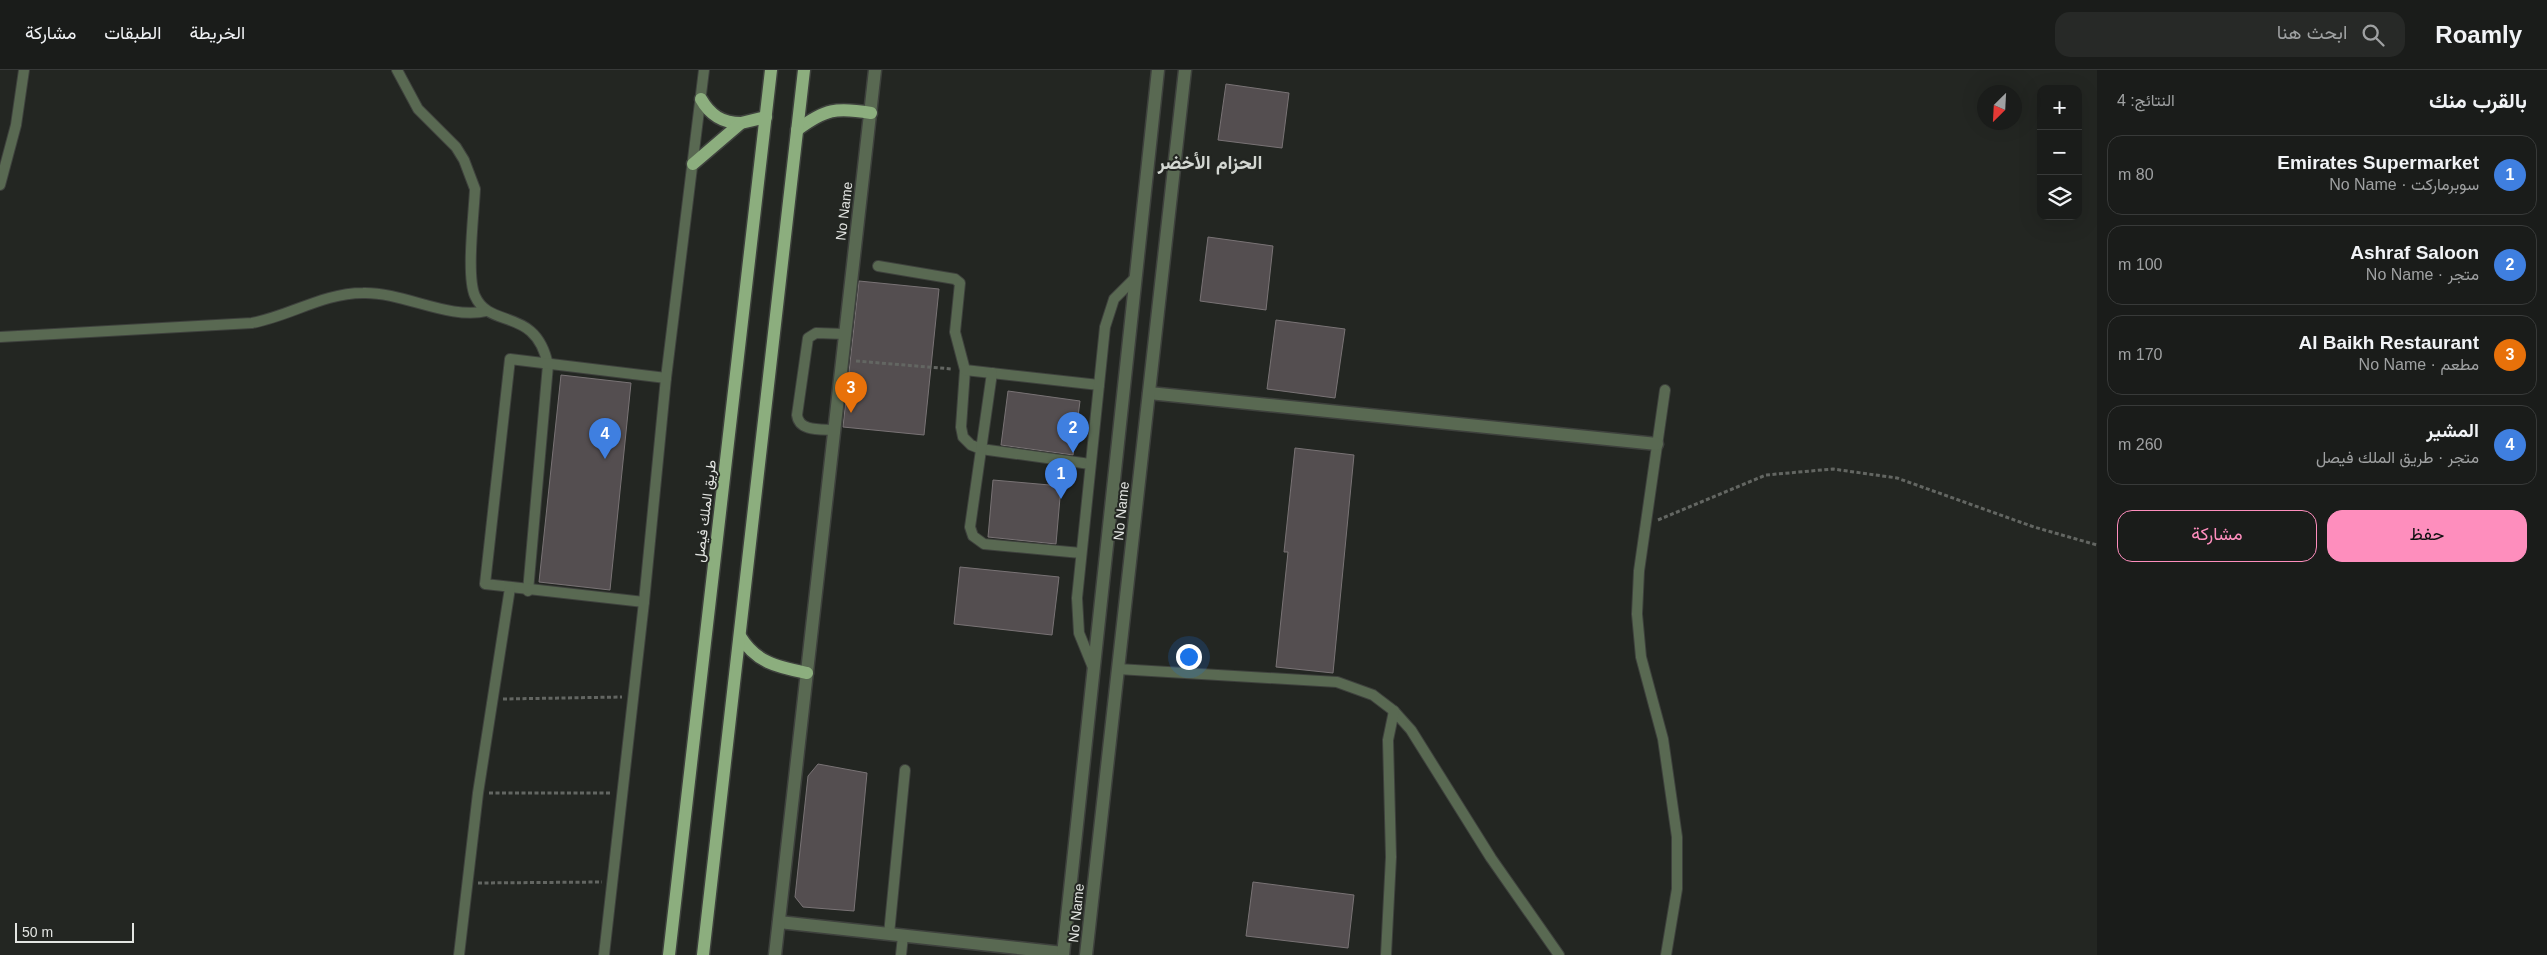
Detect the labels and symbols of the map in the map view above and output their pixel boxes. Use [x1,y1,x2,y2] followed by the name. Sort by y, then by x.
[1977,85,2022,130] north arrow
[1157,152,1262,175] district label: الحزام الأخضر
[832,180,856,241] street label: No Name
[835,372,867,413] pin: 3
[1057,412,1089,453] pin: 2
[589,418,621,459] pin: 4
[1045,458,1077,499] pin: 1
[691,459,720,563] street label: طريق الملك فيصل
[1110,481,1132,541] street label: No Name
[1176,644,1202,670] your location
[1065,883,1087,943] street label: No Name
[15,920,134,943] scale bar

